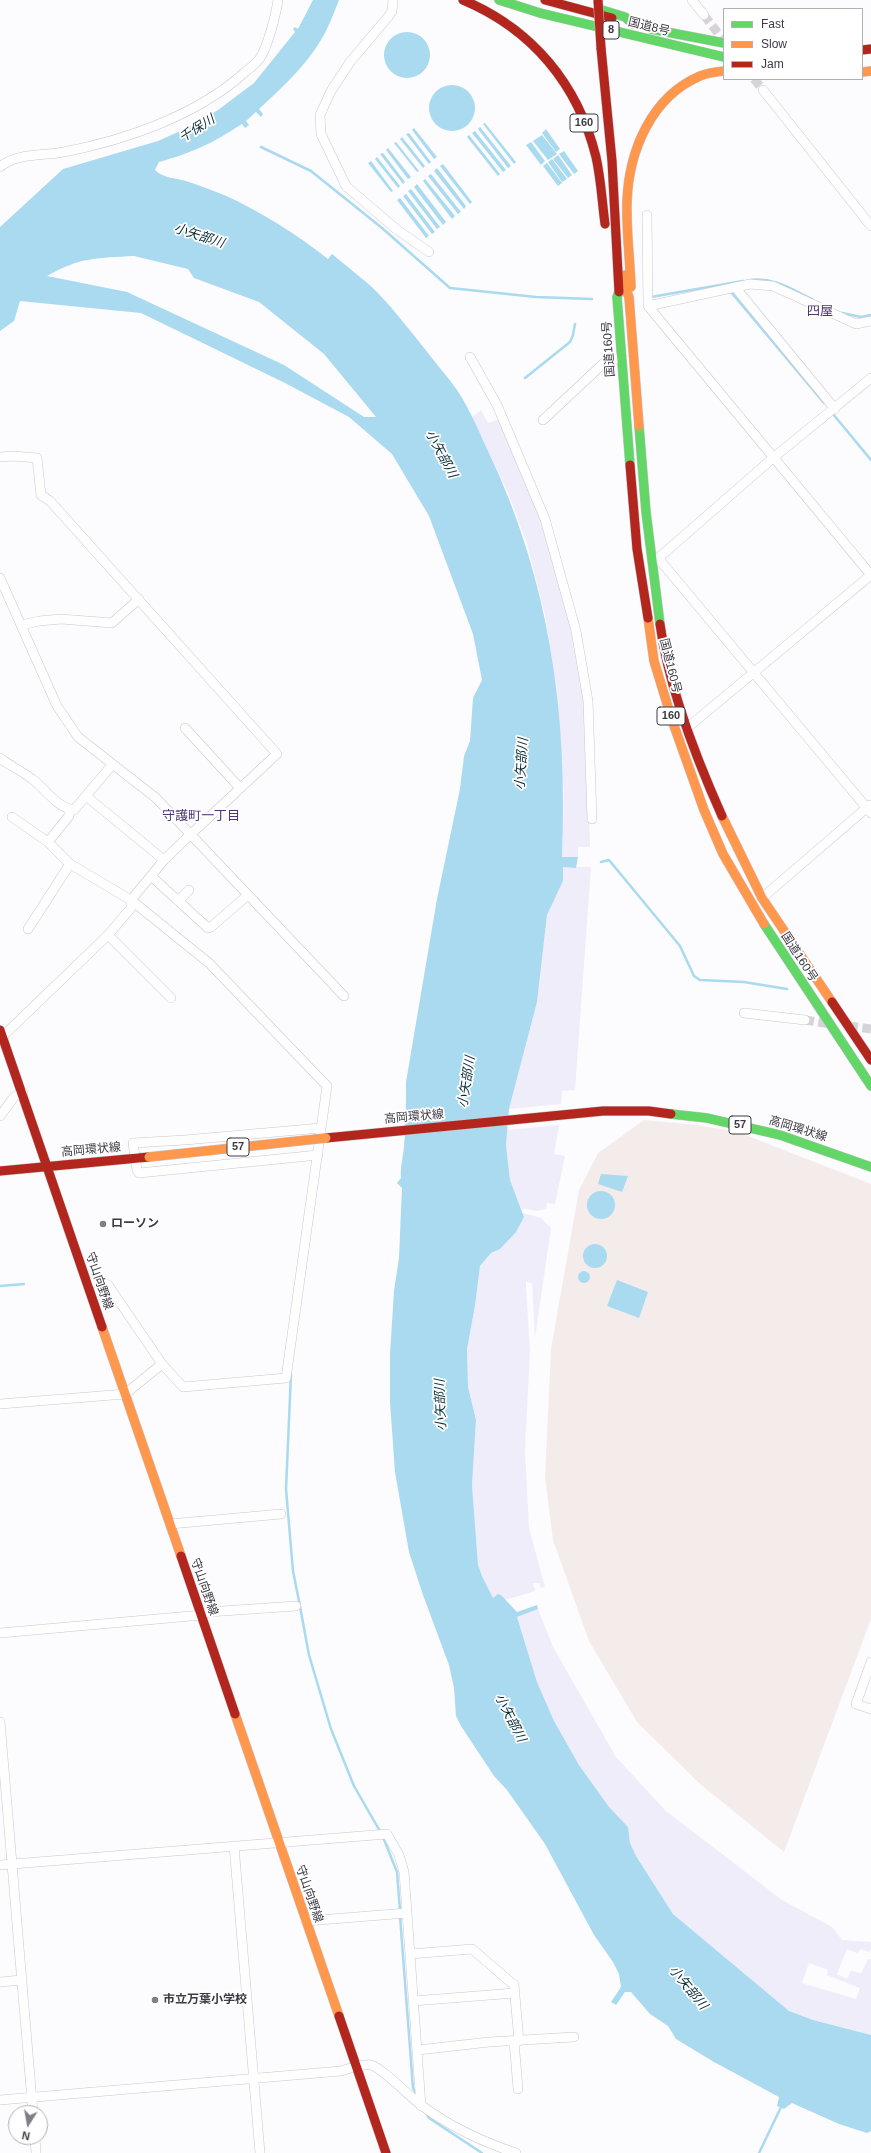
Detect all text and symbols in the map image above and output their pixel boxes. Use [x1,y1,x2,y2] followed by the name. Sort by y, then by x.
[723,8,863,80] legend
[627,15,671,39] street label: 国道8号
[761,17,784,31] text: Fast
[603,21,619,39] road number: 8
[761,37,787,51] text: Slow
[761,57,784,71] text: Jam
[176,112,218,146] water label: 千保川
[570,114,598,132] road number: 160
[172,221,226,251] water label: 小矢部川
[807,303,833,319] district label: 四屋
[600,321,618,377] street label: 国道160号
[422,427,460,481] water label: 小矢部川
[656,637,684,695] street label: 国道160号
[657,707,685,725] road number: 160
[512,738,532,790] water label: 小矢部川
[162,808,240,824] district label: 守護町一丁目
[778,930,820,984] street label: 国道160号
[455,1055,479,1109] water label: 小矢部川
[383,1107,445,1127] street label: 高岡環状線
[767,1113,829,1145] street label: 高岡環状線
[729,1116,751,1134] road number: 57
[227,1138,249,1156] road number: 57
[60,1140,122,1160] street label: 高岡環状線
[111,1217,159,1231] place label: ローソン
[98,1219,108,1229] marker: ローソン
[82,1250,116,1312] street label: 守山向野線
[432,1379,450,1431] water label: 小矢部川
[187,1556,221,1618] street label: 守山向野線
[491,1691,529,1745] water label: 小矢部川
[292,1863,326,1925] street label: 守山向野線
[666,1963,710,2013] water label: 小矢部川
[163,1993,247,2007] place label: 市立万葉小学校
[150,1995,160,2005] marker: 市立万葉小学校
[8,2105,48,2145] north arrow
[21,2129,31,2142] text: N

